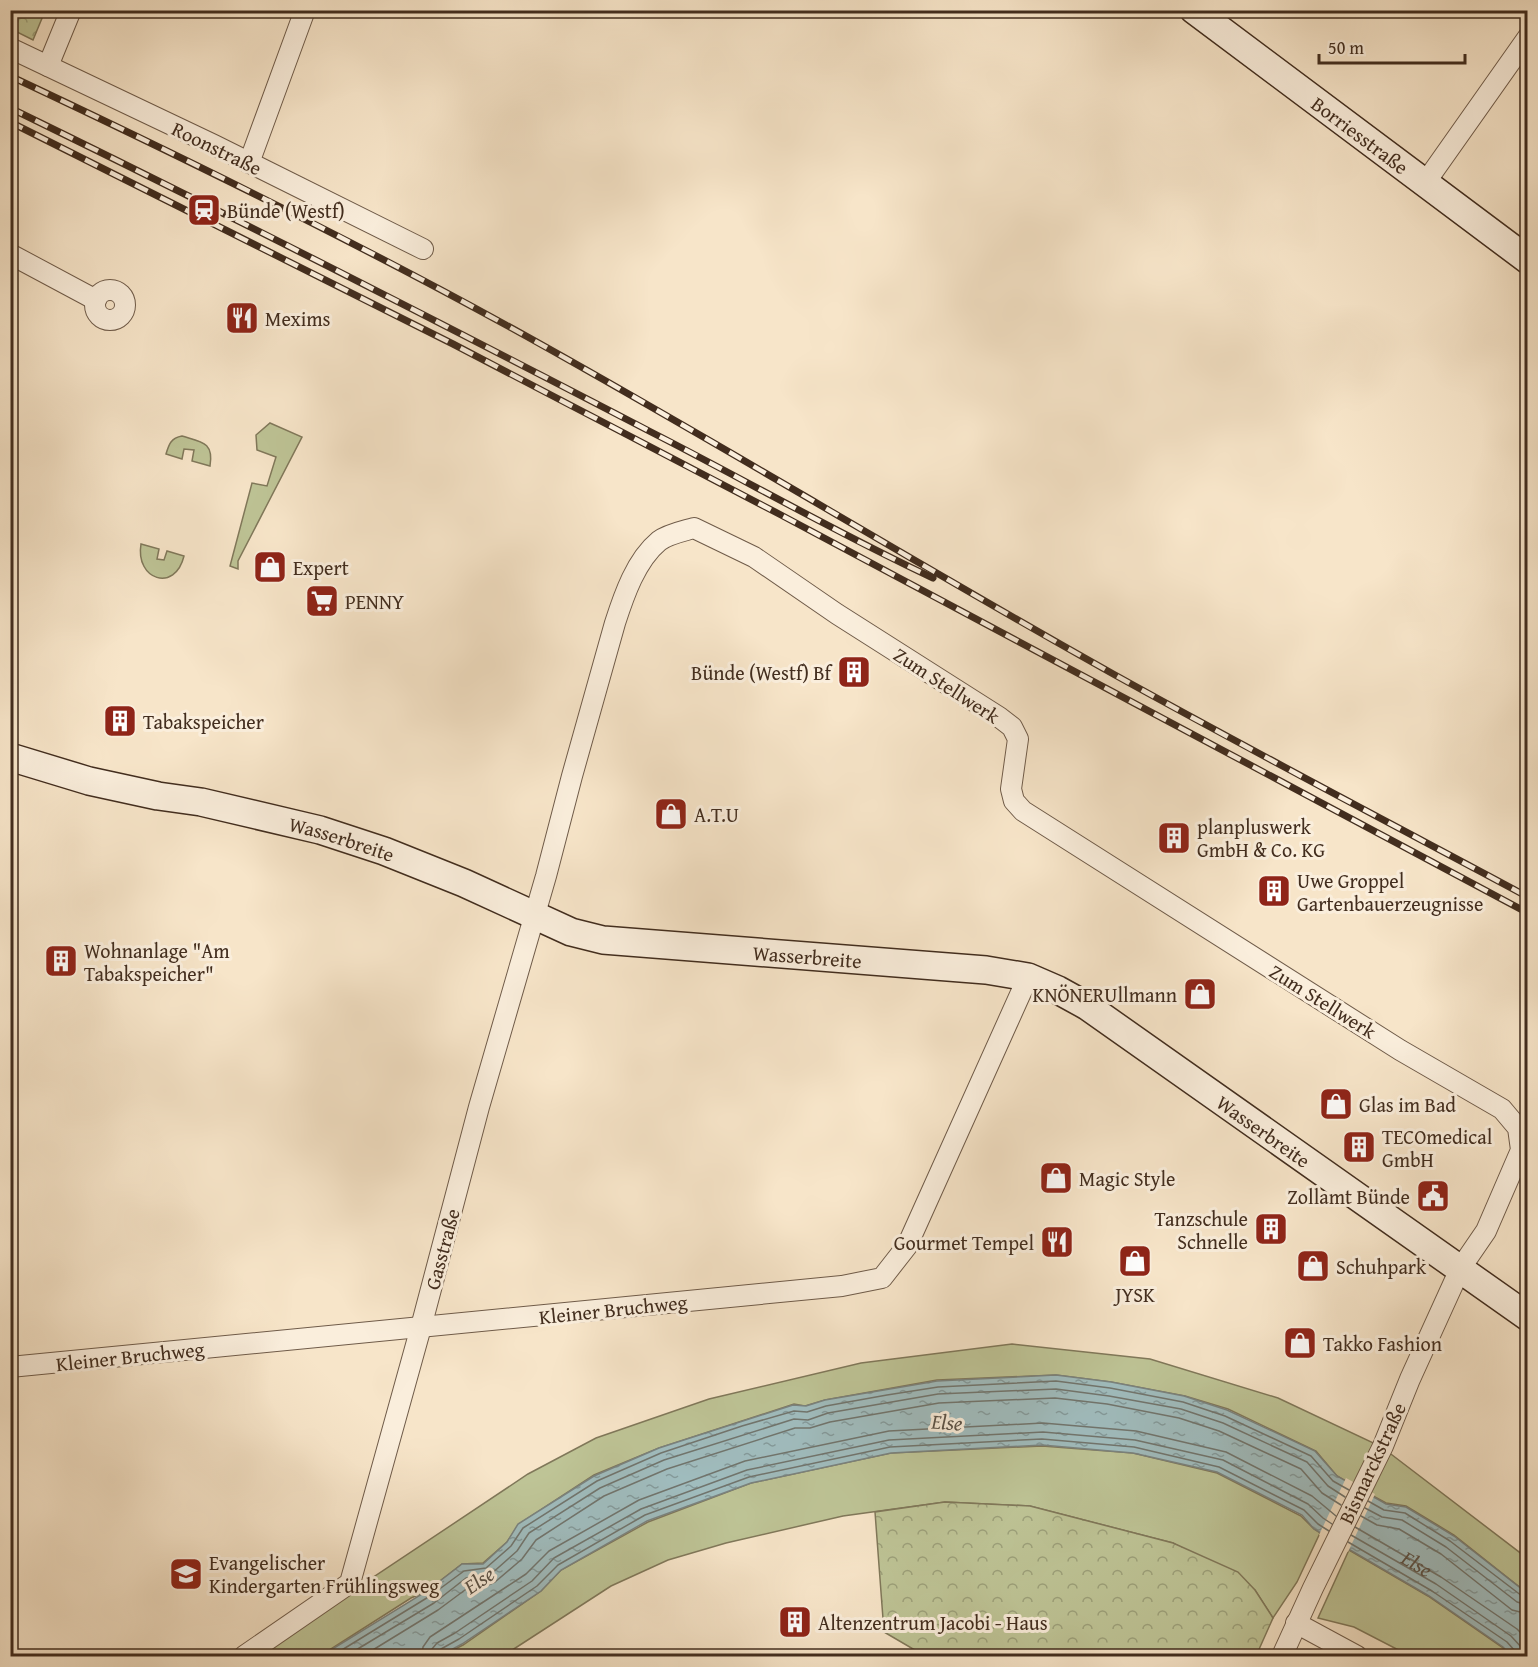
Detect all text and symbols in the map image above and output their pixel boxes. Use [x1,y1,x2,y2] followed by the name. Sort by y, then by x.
[1319,27,1464,65] scale bar
[1328,34,1364,61] text: 50 m
[1306,89,1415,181] street label: Borriesstraße
[167,114,267,182] street label: Roonstraße
[186,192,222,228] station icon: Bünde (Westf)
[227,196,345,225] place label: Bünde (Westf)
[224,300,260,336] restaurant icon: Mexims
[265,304,331,333] place label: Mexims
[252,549,288,585] shop icon: Expert
[293,553,349,582] place label: Expert
[304,583,340,619] supermarket icon: PENNY
[345,587,404,616] place label: PENNY
[888,640,1006,731] street label: Zum Stellwerk
[836,654,872,690] building icon: Bünde (Westf) Bf
[691,658,834,687] place label: Bünde (Westf) Bf
[102,703,138,739] building icon: Tabakspeicher
[143,707,264,736] place label: Tabakspeicher
[653,796,689,832] shop icon: A.T.U
[694,800,739,829] place label: A.T.U
[286,809,399,868] street label: Wasserbreite
[1197,812,1325,864] place label: planpluswerk GmbH & Co. KG
[1156,820,1192,856] building icon: planpluswerk GmbH & Co. KG
[1297,866,1483,918] place label: Uwe Groppel Gartenbauerzeugnisse
[1256,873,1292,909] building icon: Uwe Groppel Gartenbauerzeugnisse
[84,936,230,988] place label: Wohnanlage "Am Tabakspeicher"
[752,937,863,975] street label: Wasserbreite
[43,943,79,979] building icon: Wohnanlage "Am Tabakspeicher"
[1264,957,1383,1046] street label: Zum Stellwerk
[1182,976,1218,1012] shop icon: KNÖNERUllmann
[1033,980,1177,1009] place label: KNÖNERUllmann
[1318,1086,1354,1122] shop icon: Glas im Bad
[1211,1087,1317,1174] street label: Wasserbreite
[1359,1090,1456,1119] place label: Glas im Bad
[1382,1122,1493,1174] place label: TECOmedical GmbH
[1341,1129,1377,1165] building icon: TECOmedical GmbH
[1038,1160,1074,1196] shop icon: Magic Style
[1079,1164,1175,1193] place label: Magic Style
[1415,1178,1451,1214] public building icon: Zollamt Bünde
[1287,1182,1410,1211] place label: Zollamt Bünde
[1155,1204,1248,1256] place label: Tanzschule Schnelle
[417,1205,467,1293] street label: Gasstraße
[1253,1211,1289,1247] building icon: Tanzschule Schnelle
[1039,1224,1075,1260] restaurant icon: Gourmet Tempel
[894,1228,1034,1257] place label: Gourmet Tempel
[1117,1243,1153,1279] shop icon: JYSK
[1295,1248,1331,1284] shop icon: Schuhpark
[1336,1252,1427,1281] place label: Schuhpark
[1112,1280,1155,1309] place label: JYSK
[537,1287,689,1331] street label: Kleiner Bruchweg
[1282,1325,1318,1361] shop icon: Takko Fashion
[1323,1329,1442,1358] place label: Takko Fashion
[54,1334,206,1378] street label: Kleiner Bruchweg
[1331,1398,1413,1528] street label: Bismarckstraße
[929,1405,964,1439] water label: Else
[1395,1541,1438,1584] water label: Else
[209,1548,439,1600] place label: Evangelischer Kindergarten Frühlingsweg
[168,1556,204,1592] school or university icon: Evangelischer Kindergarten Frühlingsweg
[457,1558,501,1602] water label: Else
[777,1604,813,1640] building icon: Altenzentrum Jacobi - Haus
[818,1608,1048,1637] place label: Altenzentrum Jacobi - Haus

